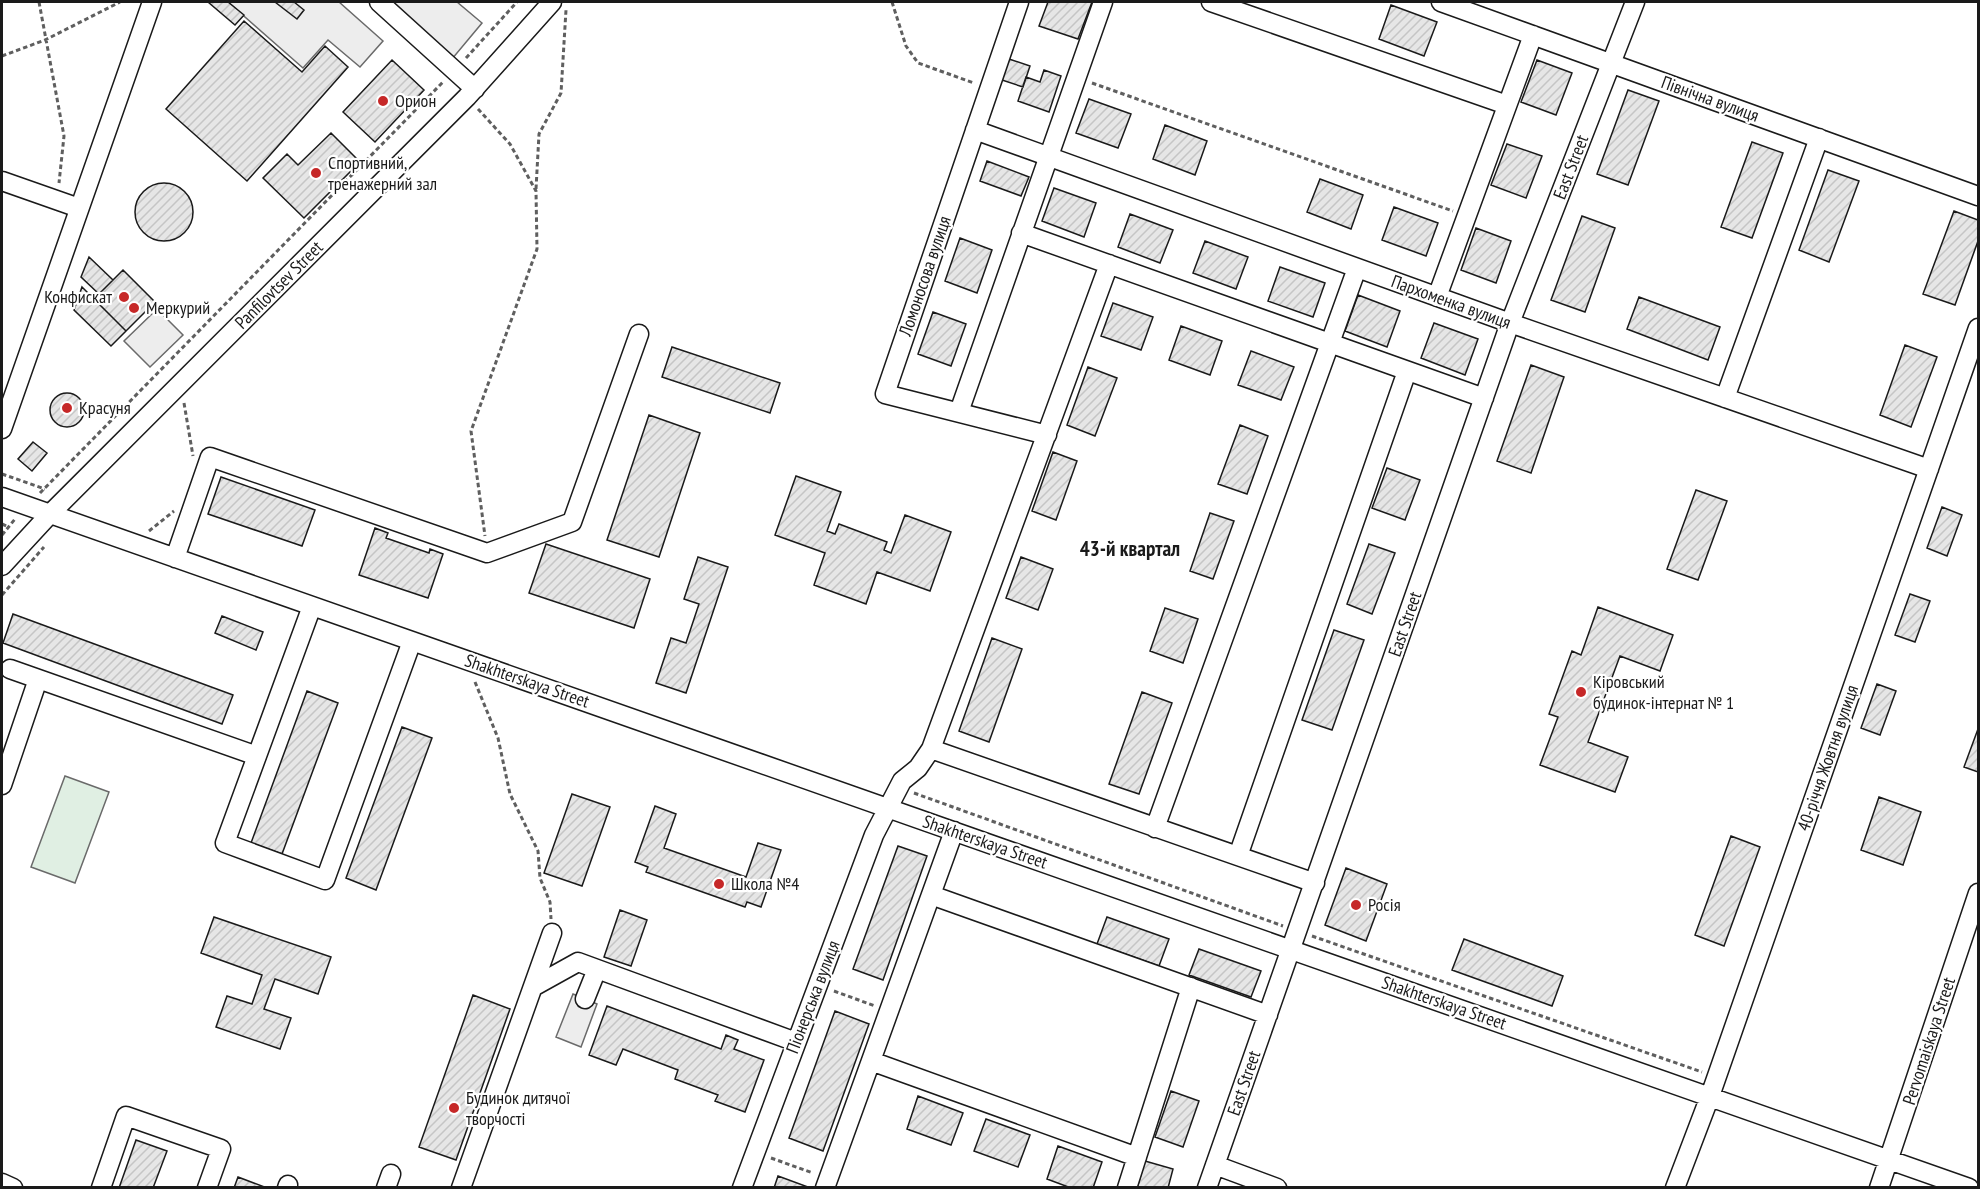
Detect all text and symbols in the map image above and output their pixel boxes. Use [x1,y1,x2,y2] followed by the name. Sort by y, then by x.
[1658,70,1762,127] street label: Північна вулиця
[395,89,436,112] place label: Орион
[376,94,390,108] marker: Орион
[1548,131,1593,202] street label: East Street
[328,151,437,195] place label: Спортивний, тренажерний зал
[309,166,323,180] marker: Спортивний, тренажерний зал
[893,213,956,340] street label: Ломоносова вулиця
[230,236,327,333] street label: Panfilovtsev Street
[1388,269,1514,334] street label: Пархоменка вулиця
[44,285,112,308] place label: Конфискат
[117,290,131,304] marker: Конфискат
[146,296,210,319] place label: Меркурий
[127,301,141,315] marker: Меркурий
[79,396,131,419] place label: Красуня
[60,401,74,415] marker: Красуня
[1080,535,1180,562] district label: 43-й квартал
[1383,588,1426,659] street label: East Street
[462,648,593,713] street label: Shakhterskaya Street
[1593,670,1734,714] place label: Кіровський будинок-інтернат № 1
[1792,682,1863,834] street label: 40-річчя Жовтня вулиця
[1574,685,1588,699] marker: Кіровський будинок-інтернат № 1
[920,809,1051,874] street label: Shakhterskaya Street
[731,872,799,895] place label: Школа №4
[712,877,726,891] marker: Школа №4
[1368,893,1401,916] place label: Росія
[1349,898,1363,912] marker: Росія
[780,937,845,1057] street label: Піонерська вулиця
[1379,970,1510,1035] street label: Shakhterskaya Street
[1897,974,1960,1108] street label: Pervomaiskaya Street
[1222,1047,1265,1118] street label: East Street
[466,1086,570,1130] place label: Будинок дитячої творчості
[447,1101,461,1115] marker: Будинок дитячої творчості

